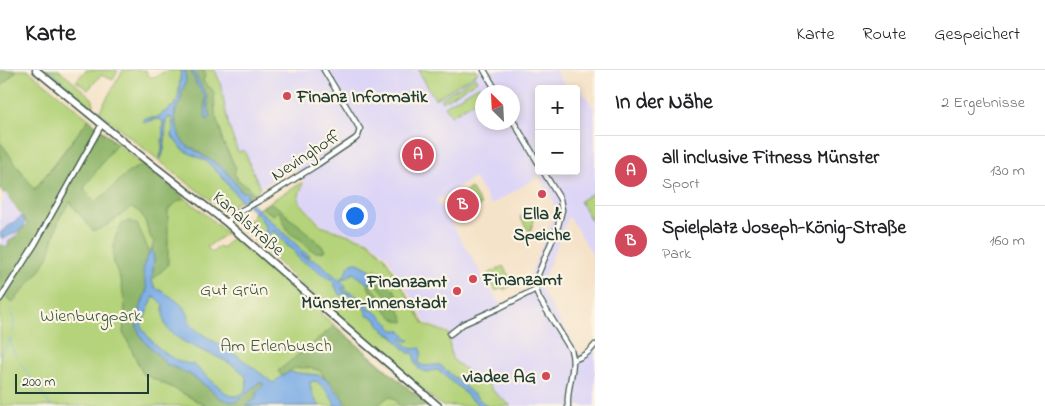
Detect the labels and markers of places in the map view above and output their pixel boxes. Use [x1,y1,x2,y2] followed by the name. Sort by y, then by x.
[296,85,429,111] place label: Finanz Informatik
[281,90,293,102] marker: Finanz Informatik
[402,136,434,174] pin: A
[447,186,479,224] pin: B
[536,188,548,200] marker: Ella & Speiche
[513,202,572,249] place label: Ella & Speiche
[482,268,564,294] place label: Finanzamt
[301,270,448,317] place label: Finanzamt Münster-Innenstadt
[467,273,479,285] marker: Finanzamt
[451,285,463,297] marker: Finanzamt Münster-Innenstadt
[462,365,536,391] place label: viadee AG
[540,370,552,382] marker: viadee AG

